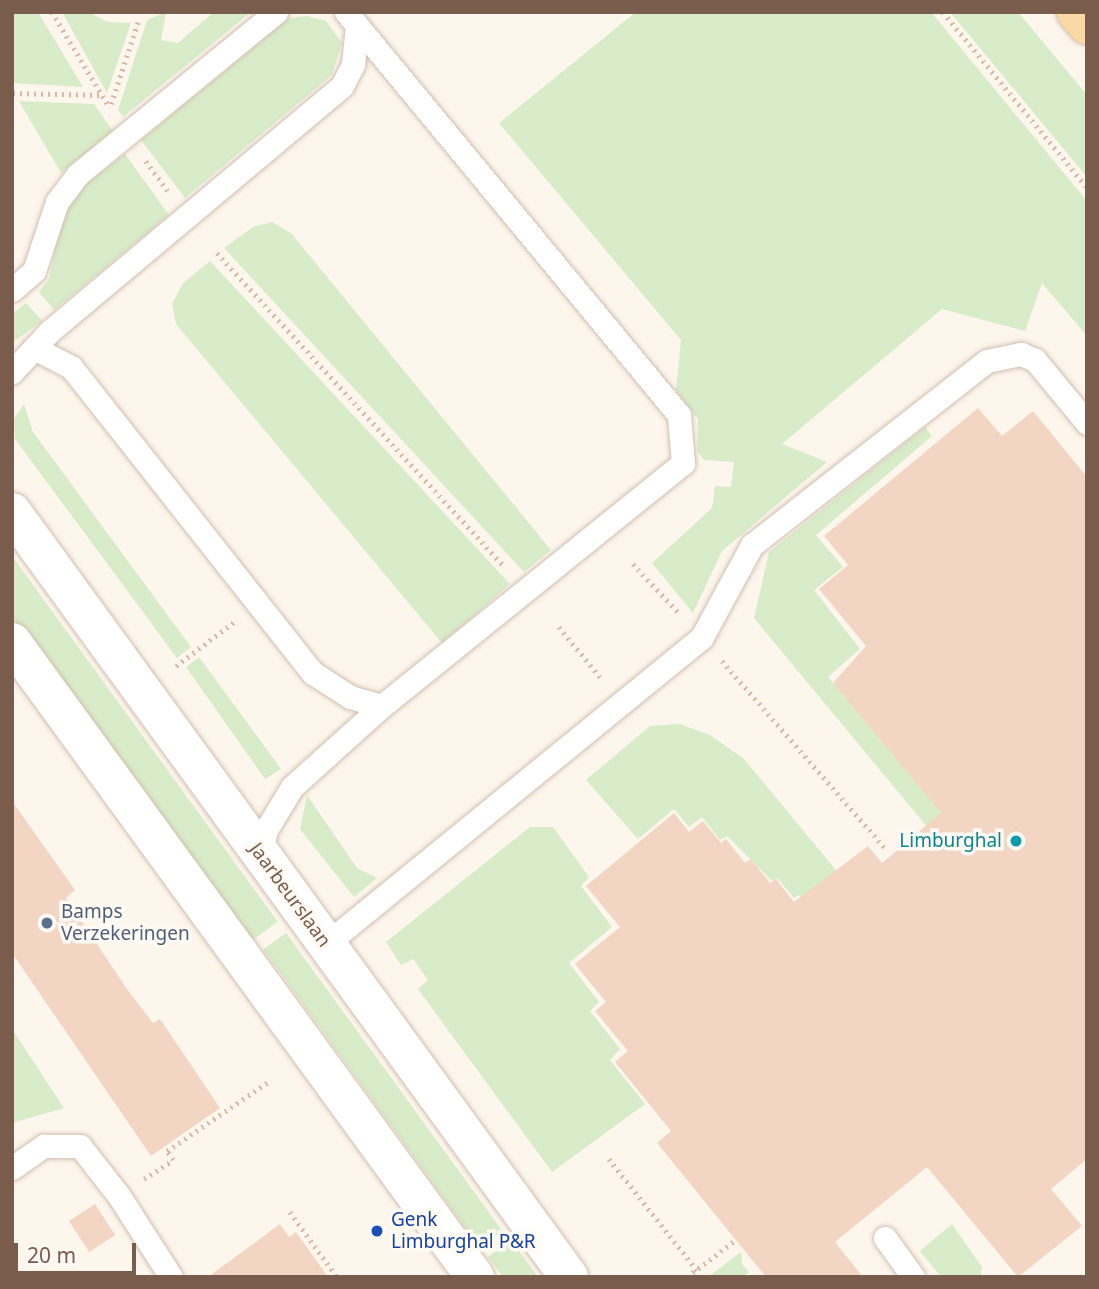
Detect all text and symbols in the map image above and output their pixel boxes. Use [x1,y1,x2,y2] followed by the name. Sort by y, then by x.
[899,830,1002,852] place label: Limburghal
[1008,833,1024,849] marker: Limburghal
[245,838,335,952] street label: Jaarbeurslaan
[61,901,190,945] place label: Bamps Verzekeringen
[39,915,55,931] marker: Bamps Verzekeringen
[391,1209,536,1253] place label: Genk Limburghal P&R
[369,1223,385,1239] marker: Genk Limburghal P&R
[18,1230,140,1274] scale bar
[27,1241,76,1269] text: 20 m

